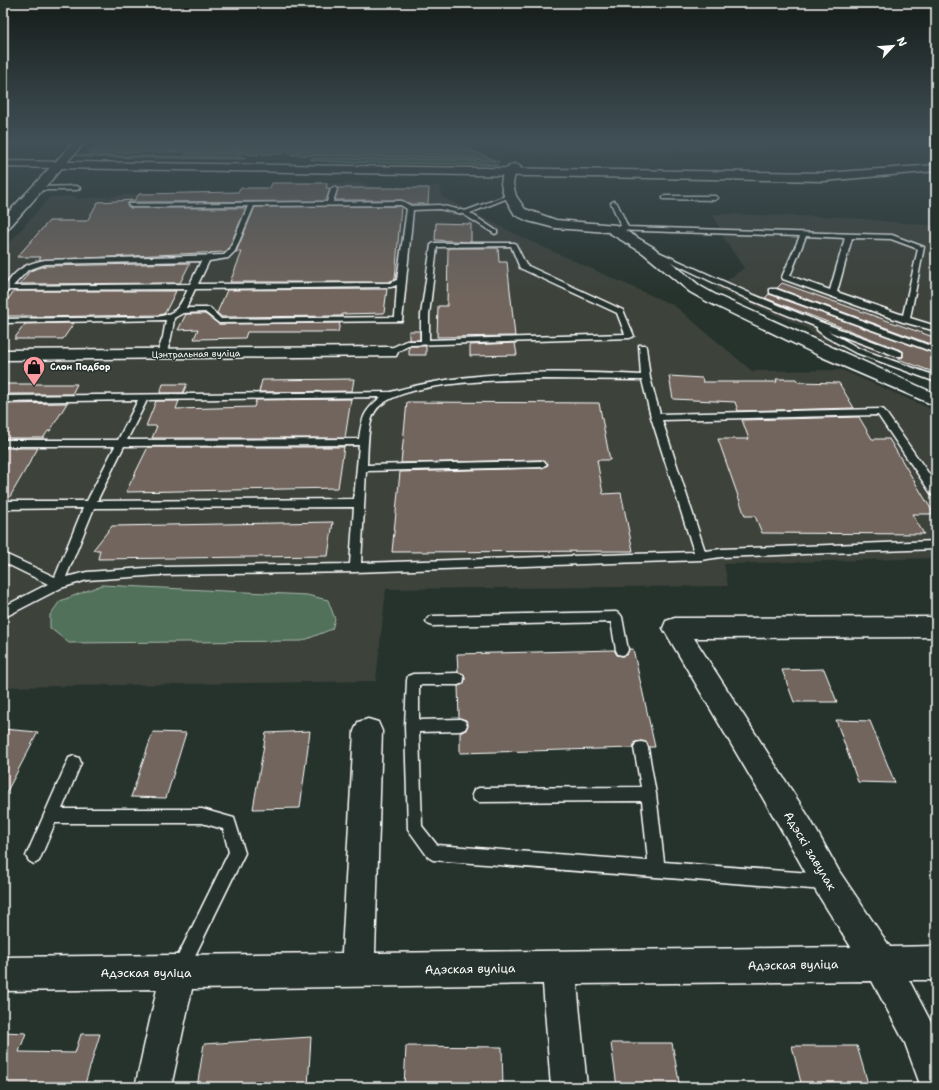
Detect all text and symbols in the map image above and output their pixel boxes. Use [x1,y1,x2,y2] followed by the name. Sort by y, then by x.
[873,26,913,66] north arrow
[893,35,910,49] text: N
[152,347,241,361] street label: Цэнтральная вуліца
[21,354,47,387] shop icon: Слон Подбор
[50,361,111,373] place label: Слон Подбор
[780,809,840,894] street label: Адэскі завулак
[747,956,839,974] street label: Адэская вуліца
[424,960,516,978] street label: Адэская вуліца
[101,965,192,981] street label: Адэская вуліца

